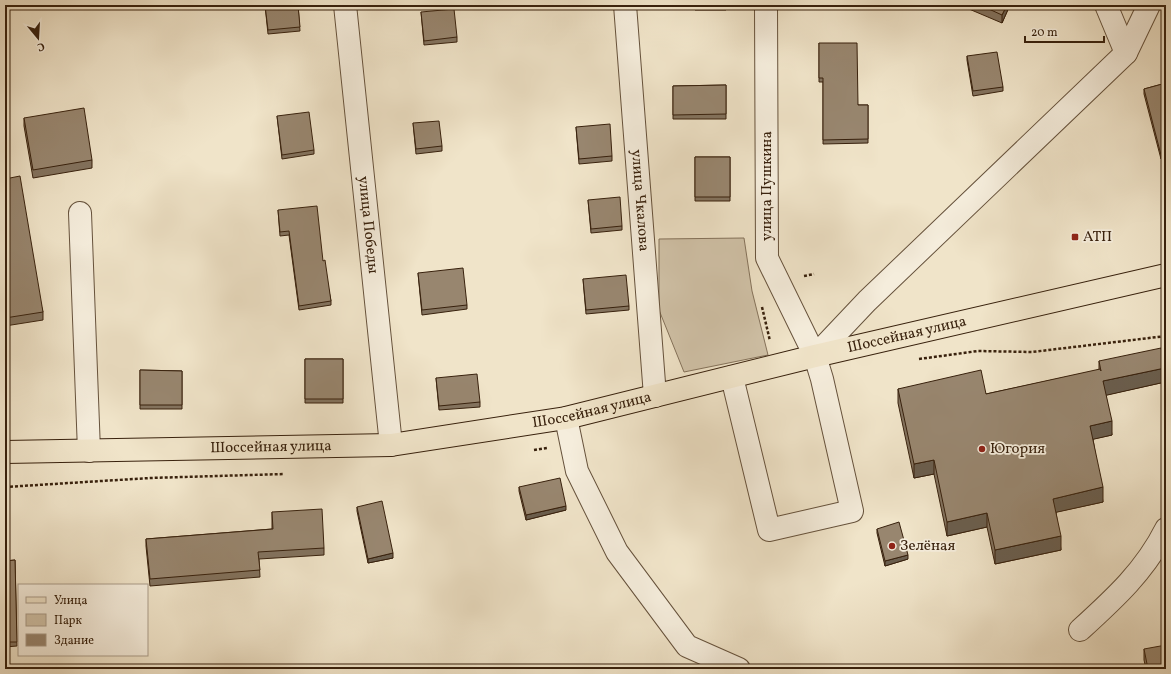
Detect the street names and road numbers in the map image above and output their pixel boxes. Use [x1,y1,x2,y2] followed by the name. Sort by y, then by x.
[757,131,778,241] street label: улица Пушкина
[626,149,654,252] street label: улица Чкалова
[352,175,384,275] street label: улица Победы
[845,311,968,359] street label: Шоссейная улица
[531,387,654,434] street label: Шоссейная улица
[210,436,332,459] street label: Шоссейная улица

